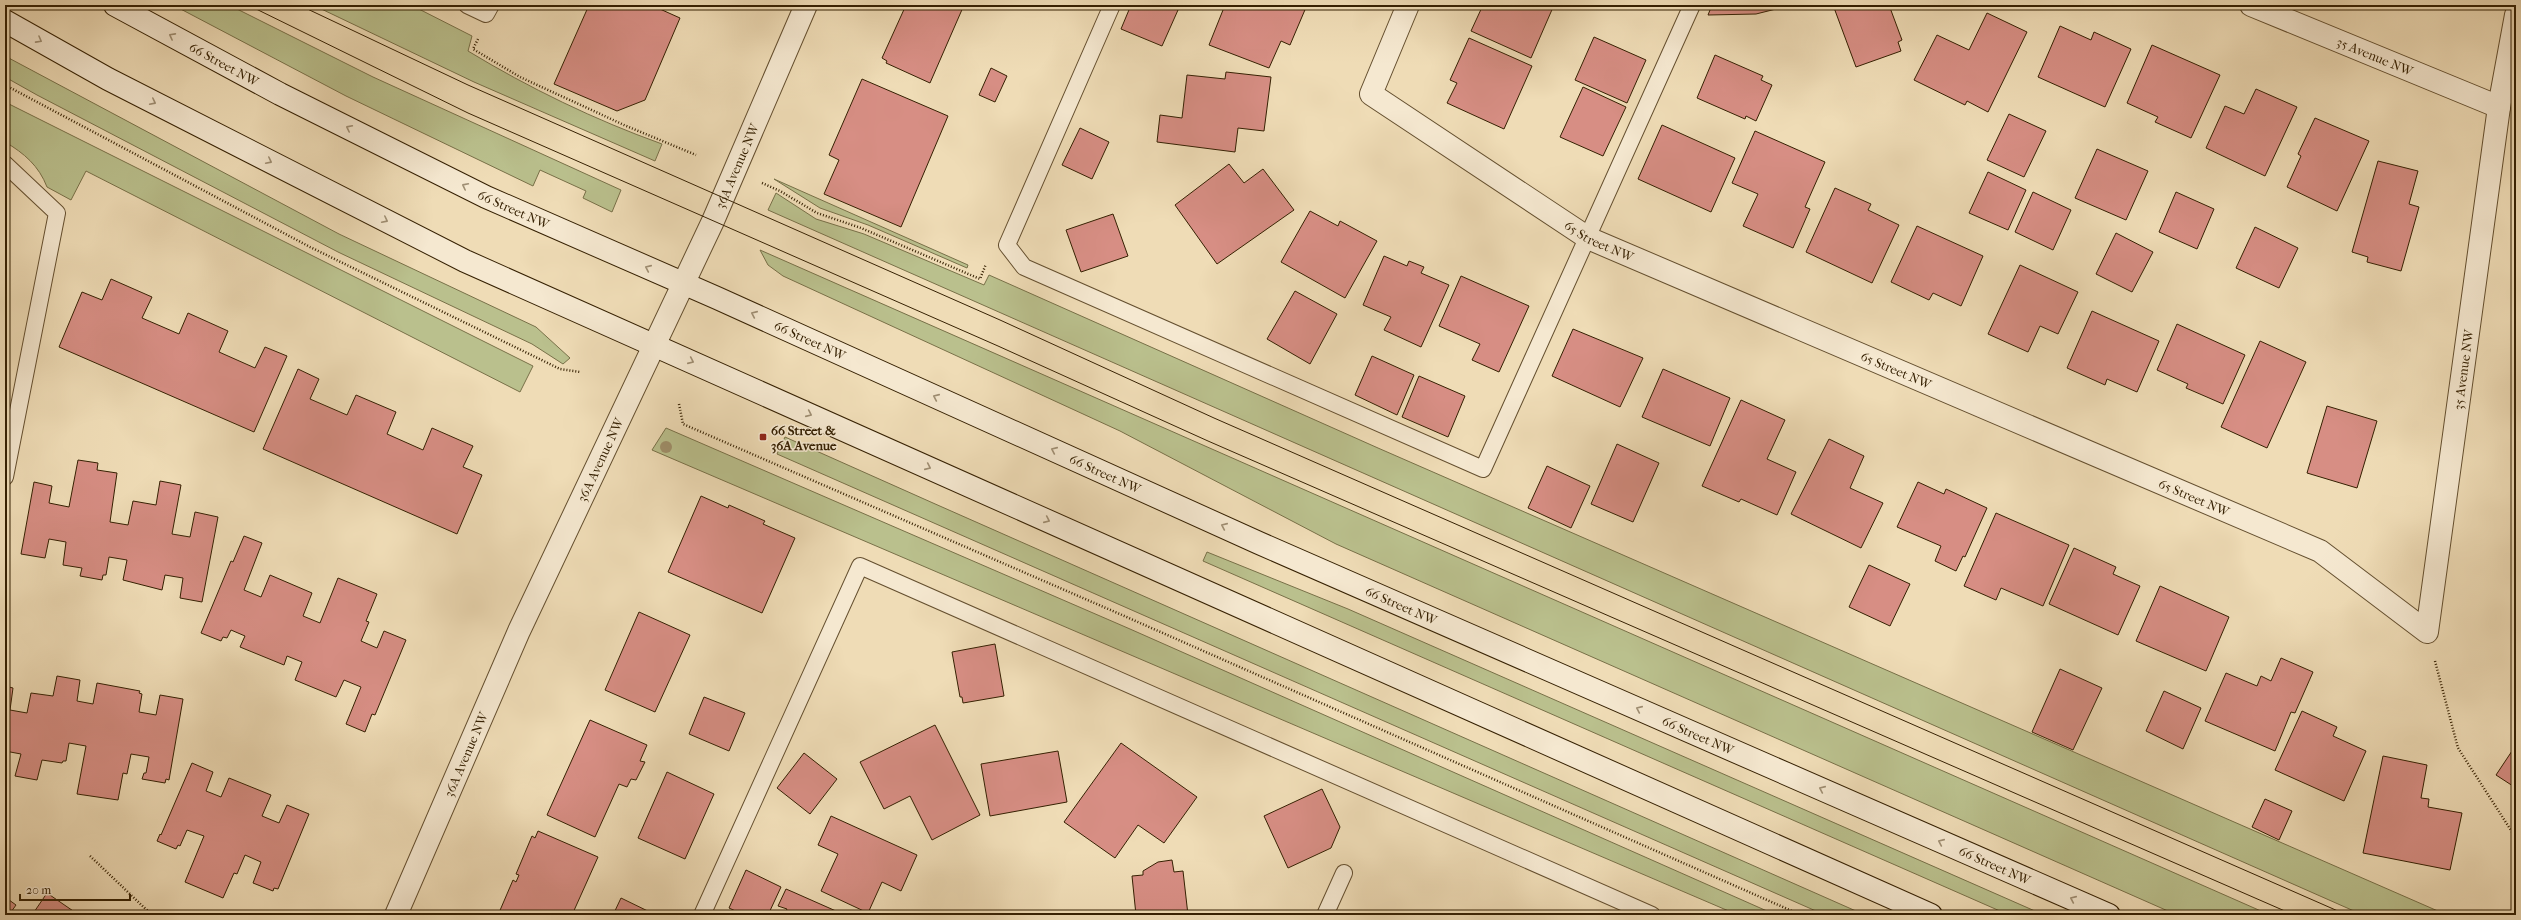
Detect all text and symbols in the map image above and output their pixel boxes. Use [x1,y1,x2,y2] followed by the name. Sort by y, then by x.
[168,33,176,40] one-way arrow
[2334,34,2416,79] street label: 35 Avenue NW
[35,36,42,43] one-way arrow
[187,40,262,90] street label: 66 Street NW
[149,97,157,105] one-way arrow
[712,120,763,211] street label: 36A Avenue NW
[346,125,353,133] one-way arrow
[265,156,272,164] one-way arrow
[462,183,469,191] one-way arrow
[475,187,553,232] street label: 66 Street NW
[381,215,388,223] one-way arrow
[1562,218,1637,265] street label: 65 Street NW
[644,265,652,273] one-way arrow
[750,311,757,319] one-way arrow
[772,318,849,364] street label: 66 Street NW
[2451,327,2477,411] street label: 35 Avenue NW
[1858,349,1935,392] street label: 65 Street NW
[687,356,694,364] one-way arrow
[932,393,939,401] one-way arrow
[805,409,813,417] one-way arrow
[574,414,627,504] street label: 36A Avenue NW
[771,423,837,454] place label: 66 Street & 36A Avenue
[758,432,768,442] marker: 66 Street & 36A Avenue
[1051,447,1059,455] one-way arrow
[1067,451,1144,497] street label: 66 Street NW
[924,462,931,470] one-way arrow
[2156,476,2233,520] street label: 65 Street NW
[1042,515,1050,523] one-way arrow
[1221,523,1228,531] one-way arrow
[1363,583,1440,628] street label: 66 Street NW
[1636,706,1643,714] one-way arrow
[441,709,491,799] street label: 36A Avenue NW
[1660,713,1737,758] street label: 66 Street NW
[1819,786,1827,794] one-way arrow
[1938,838,1945,846] one-way arrow
[1957,843,2034,888] street label: 66 Street NW
[20,876,130,902] scale bar
[26,883,51,897] text: 20 m
[2070,896,2077,904] one-way arrow

